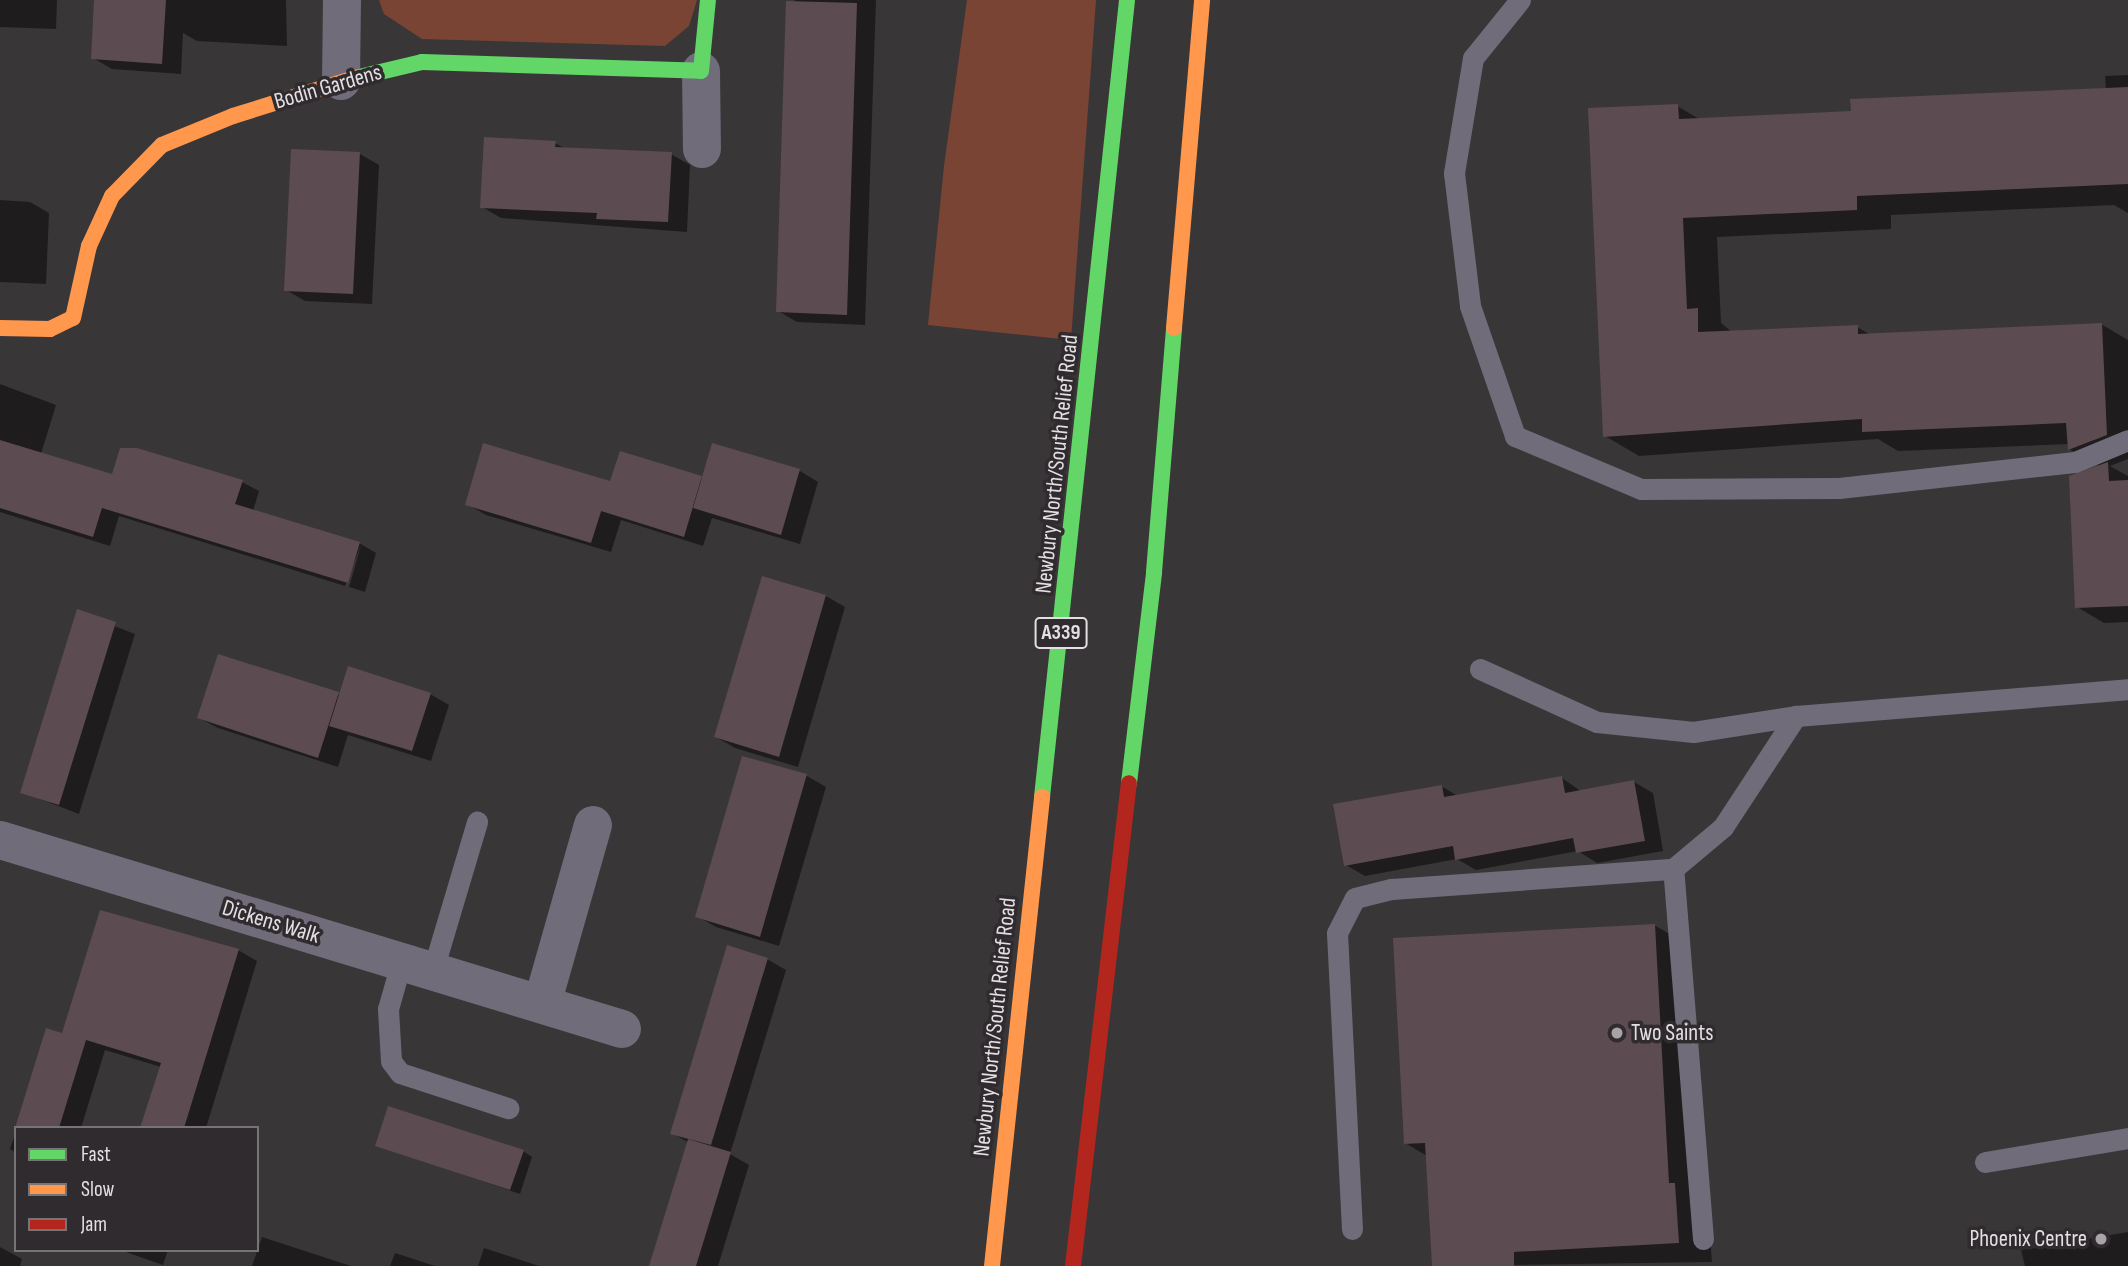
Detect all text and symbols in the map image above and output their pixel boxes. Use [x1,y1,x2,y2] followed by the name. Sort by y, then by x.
[271,59,385,115] street label: Bodin Gardens
[1030,333,1084,595] street label: Newbury North/South Relief Road
[1033,616,1089,650] road number: A339
[219,894,323,950] street label: Dickens Walk
[968,896,1022,1158] street label: Newbury North/South Relief Road
[1631,1019,1713,1047] place label: Two Saints
[1609,1025,1625,1041] marker: Two Saints
[14,1126,259,1252] legend
[81,1142,111,1167] text: Fast
[81,1177,114,1202] text: Slow
[81,1212,107,1237] text: Jam
[1970,1225,2087,1253] place label: Phoenix Centre
[2093,1231,2109,1247] marker: Phoenix Centre

